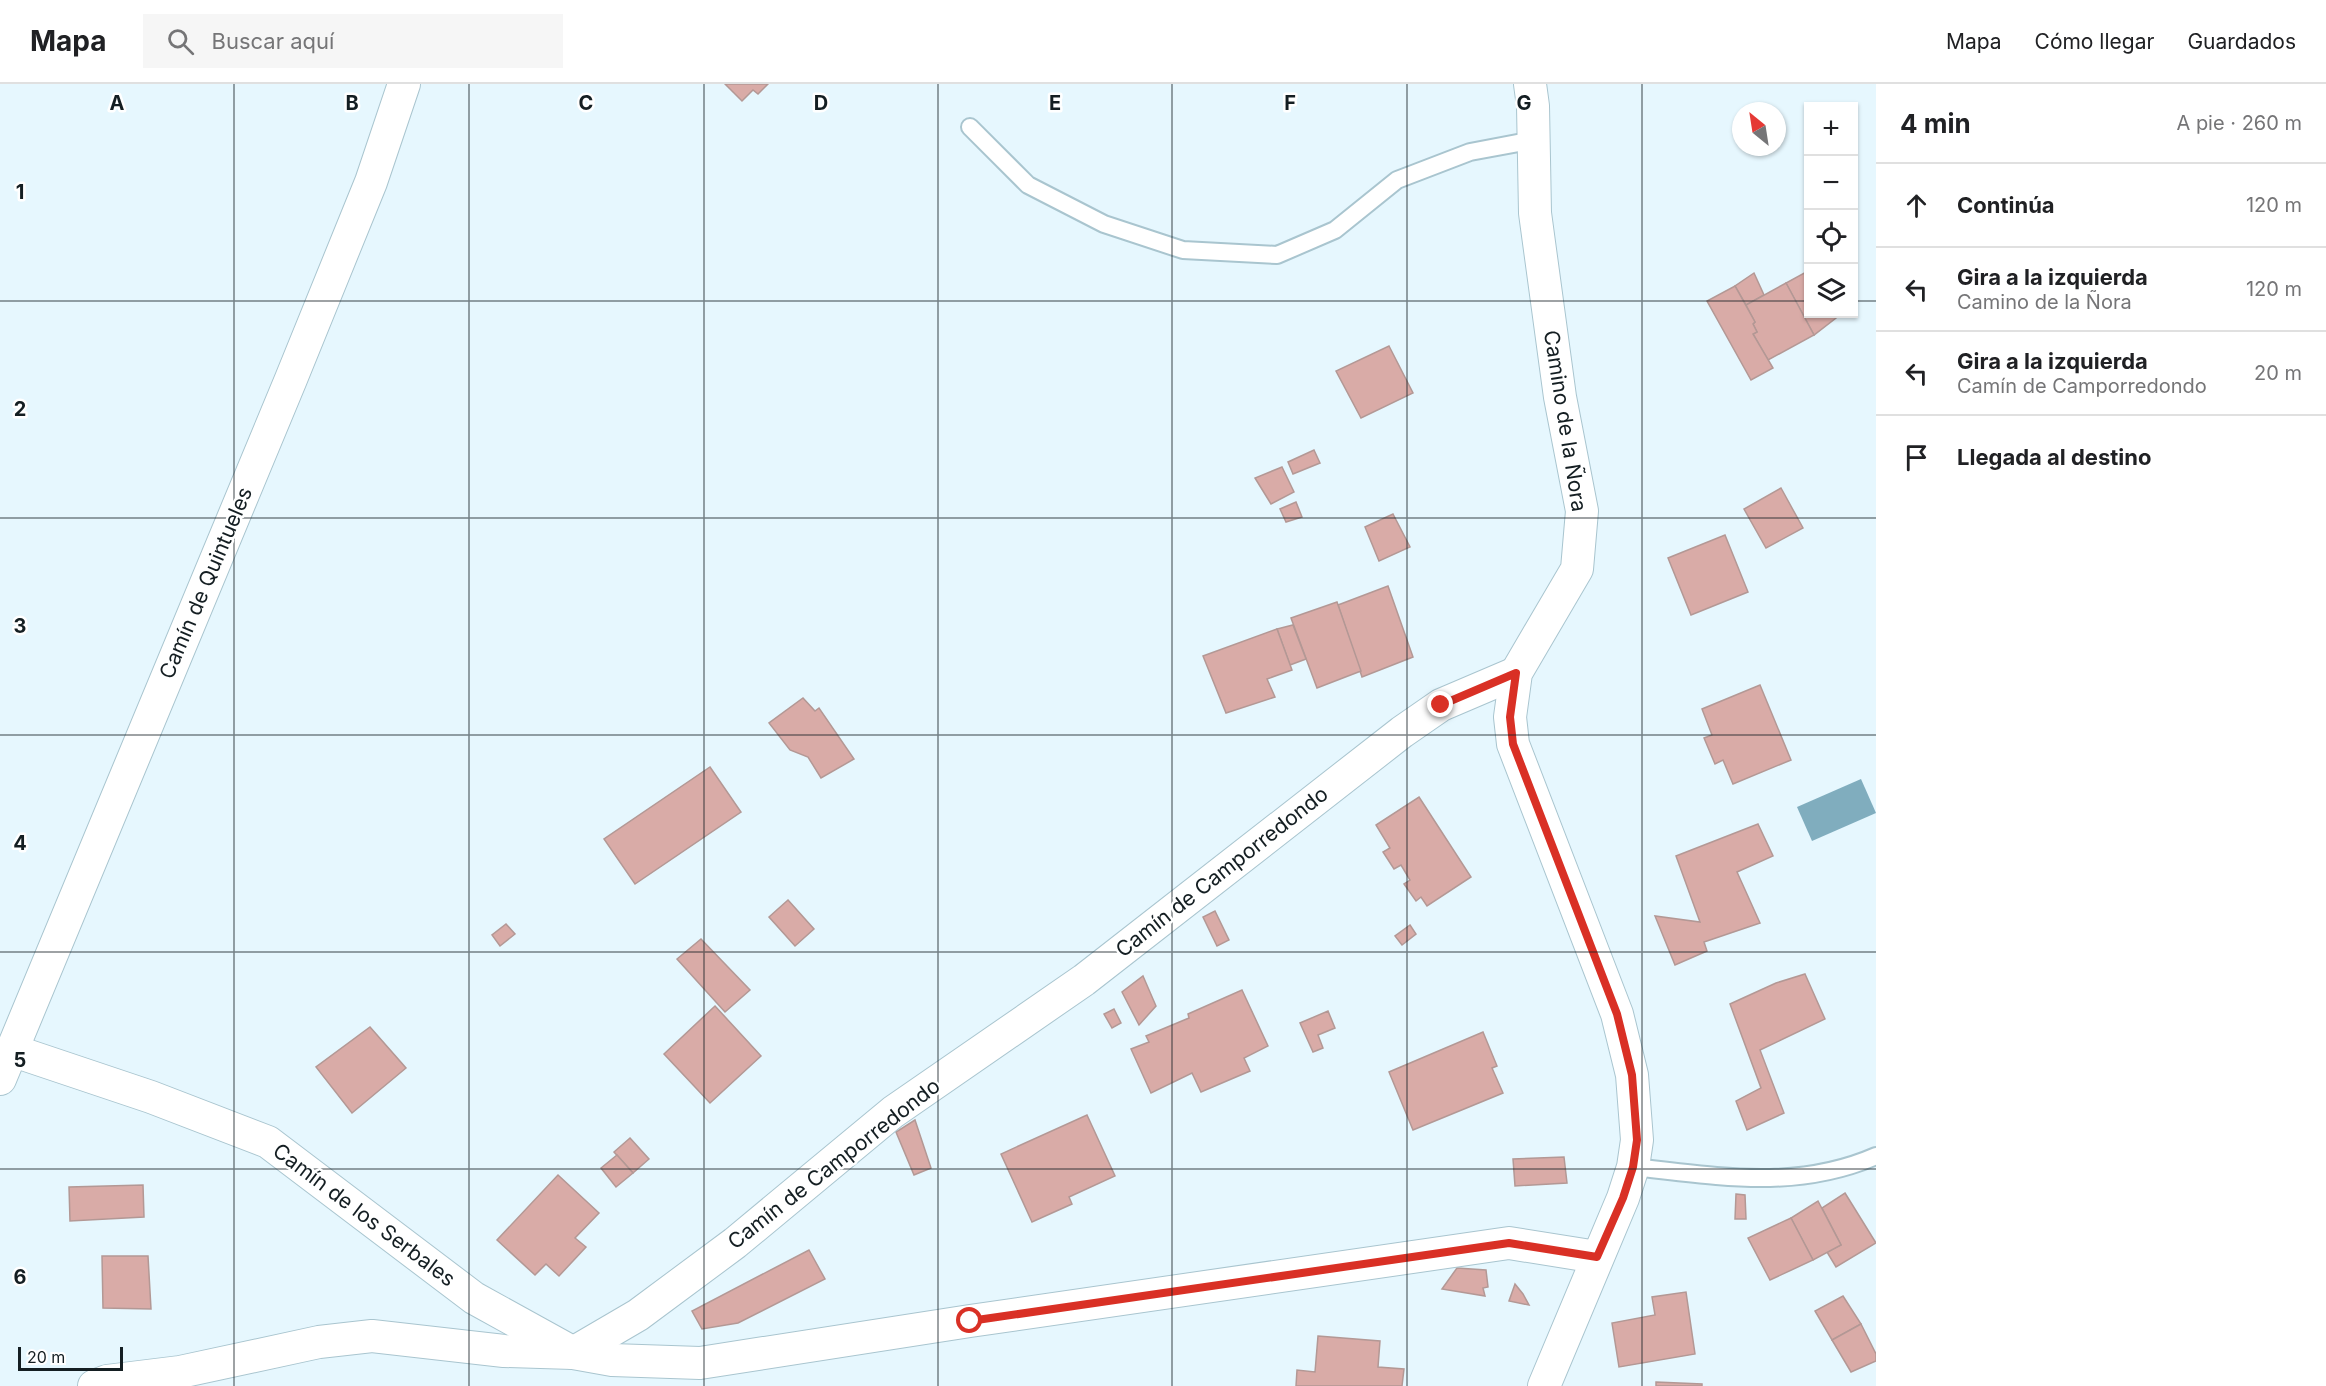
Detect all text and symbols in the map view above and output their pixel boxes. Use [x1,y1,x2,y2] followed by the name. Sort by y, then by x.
[143,14,563,68] search box
[30,24,107,58] text: Mapa
[164,25,197,58] icon: search
[212,28,334,54] text: Buscar aquí
[1946,29,2002,54] text: Mapa
[2035,29,2154,54] text: Cómo llegar
[2187,29,2296,54] text: Guardados
[110,91,125,115] text: A
[345,91,359,115] text: B
[579,91,593,115] text: C
[814,91,828,115] text: D
[1049,91,1061,115] text: E
[1284,91,1296,115] text: F
[1516,91,1532,115] text: G
[1732,102,1786,156] north arrow
[1804,102,1858,318] map controls
[1804,102,1858,156] button: +
[1900,108,1971,139] text: 4 min
[2176,111,2302,135] text: A pie · 260 m
[1804,156,1858,210] button: −
[16,180,24,204] text: 1
[1900,189,1933,222] icon: ahead
[1957,192,2055,218] text: Continúa
[2246,193,2302,217] text: 120 m
[1804,210,1858,264] button: locate
[1804,264,1858,318] button: layers
[1957,264,2148,290] text: Gira a la izquierda
[1900,273,1933,306] icon: left
[2246,277,2302,301] text: 120 m
[1957,290,2132,314] text: Camino de la Ñora
[1539,328,1593,513] street label: Camino de la Ñora
[1957,348,2148,374] text: Gira a la izquierda
[1900,357,1933,390] icon: left
[2254,361,2302,385] text: 20 m
[1957,374,2207,398] text: Camín de Camporredondo
[14,397,26,421] text: 2
[1900,441,1933,474] icon: arrive
[1957,444,2151,470] text: Llegada al destino
[154,483,257,682] street label: Camín de Quintueles
[14,614,26,638] text: 3
[1427,691,1453,717] route end
[1111,781,1333,962] street label: Camín de Camporredondo
[13,831,27,855] text: 4
[14,1048,26,1072] text: 5
[723,1073,945,1254] street label: Camín de Camporredondo
[268,1138,460,1291] street label: Camín de los Serbales
[14,1265,27,1289] text: 6
[956,1307,982,1333] route start
[18,1344,123,1372] scale bar
[27,1347,65,1367] text: 20 m

